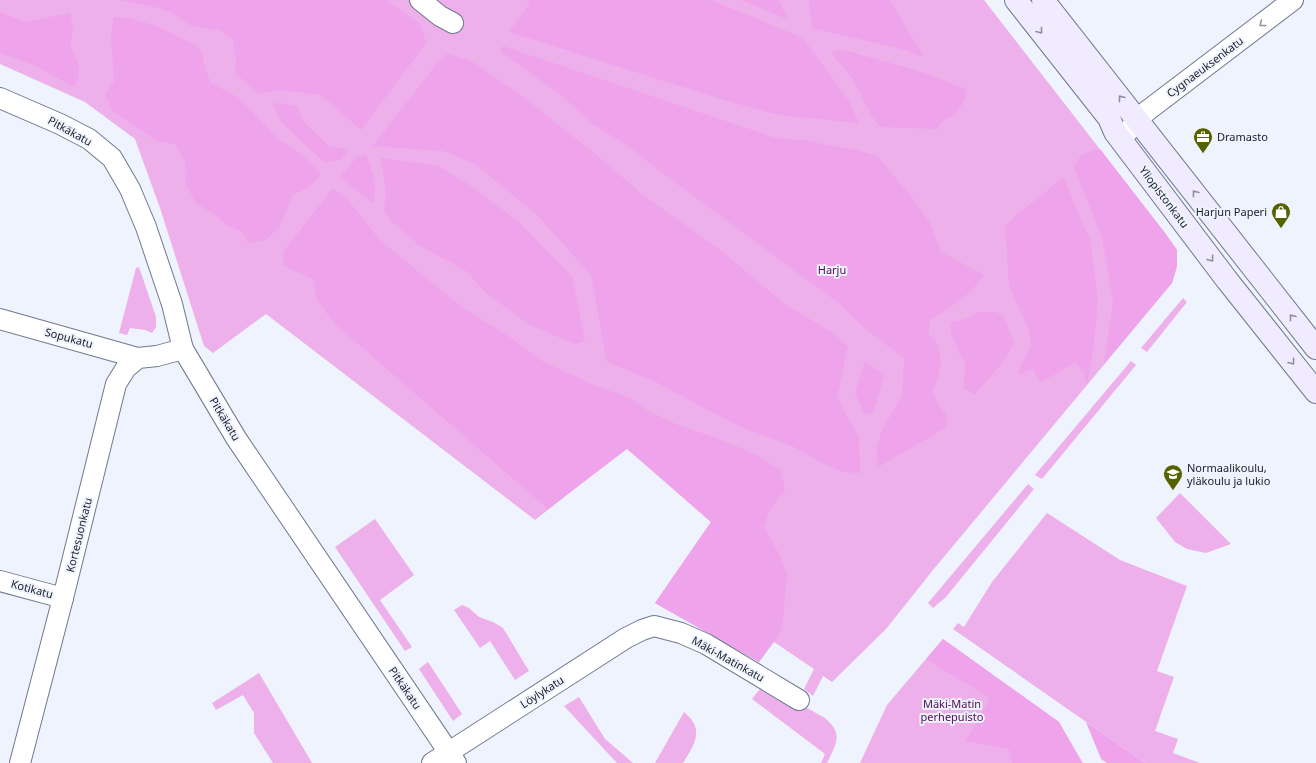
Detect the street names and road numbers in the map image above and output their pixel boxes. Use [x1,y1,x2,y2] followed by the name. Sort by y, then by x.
[1163,33,1246,100] street label: Cygnaeuksenkatu
[45,112,95,149] street label: Pitkäkatu
[1136,163,1193,231] street label: Yliopistonkatu
[43,324,95,351] street label: Sopukatu
[207,394,244,443] street label: Pitkäkatu
[62,496,95,574] street label: Kortesuonkatu
[9,576,55,601] street label: Kotikatu
[689,632,767,685] street label: Mäki-Matinkatu
[386,663,425,712] street label: Pitkäkatu
[517,672,566,711] street label: Löylykatu

